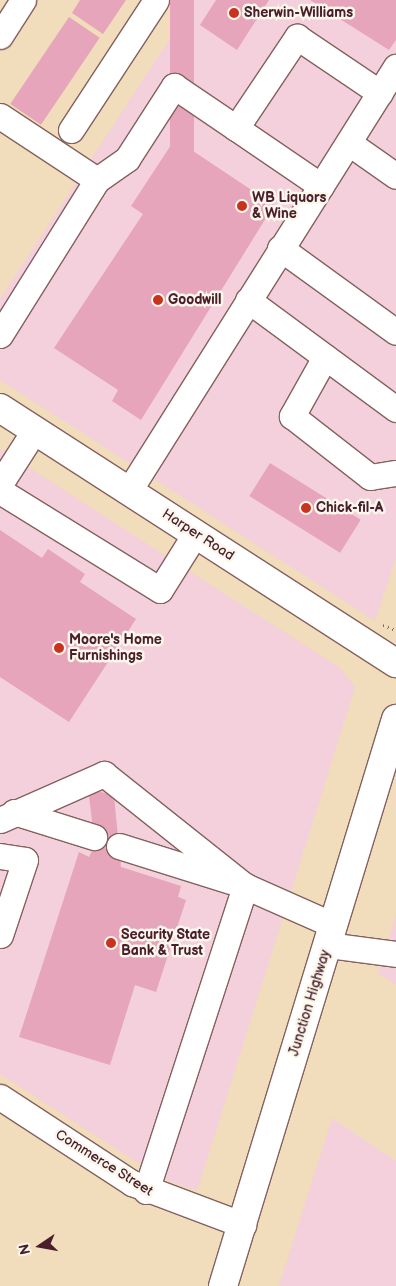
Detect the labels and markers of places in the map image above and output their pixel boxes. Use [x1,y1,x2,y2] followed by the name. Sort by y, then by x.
[244,5,353,21] place label: Sherwin-Williams
[228,7,240,19] marker: Sherwin-Williams
[252,190,326,222] place label: WB Liquors & Wine
[236,200,248,212] marker: WB Liquors & Wine
[168,292,222,308] place label: Goodwill
[152,294,164,306] marker: Goodwill
[316,500,383,516] place label: Chick-fil-A
[300,502,312,514] marker: Chick-fil-A
[69,632,162,664] place label: Moore's Home Furnishings
[53,642,65,654] marker: Moore's Home Furnishings
[121,927,210,960] place label: Security State Bank & Trust
[105,937,117,949] marker: Security State Bank & Trust

